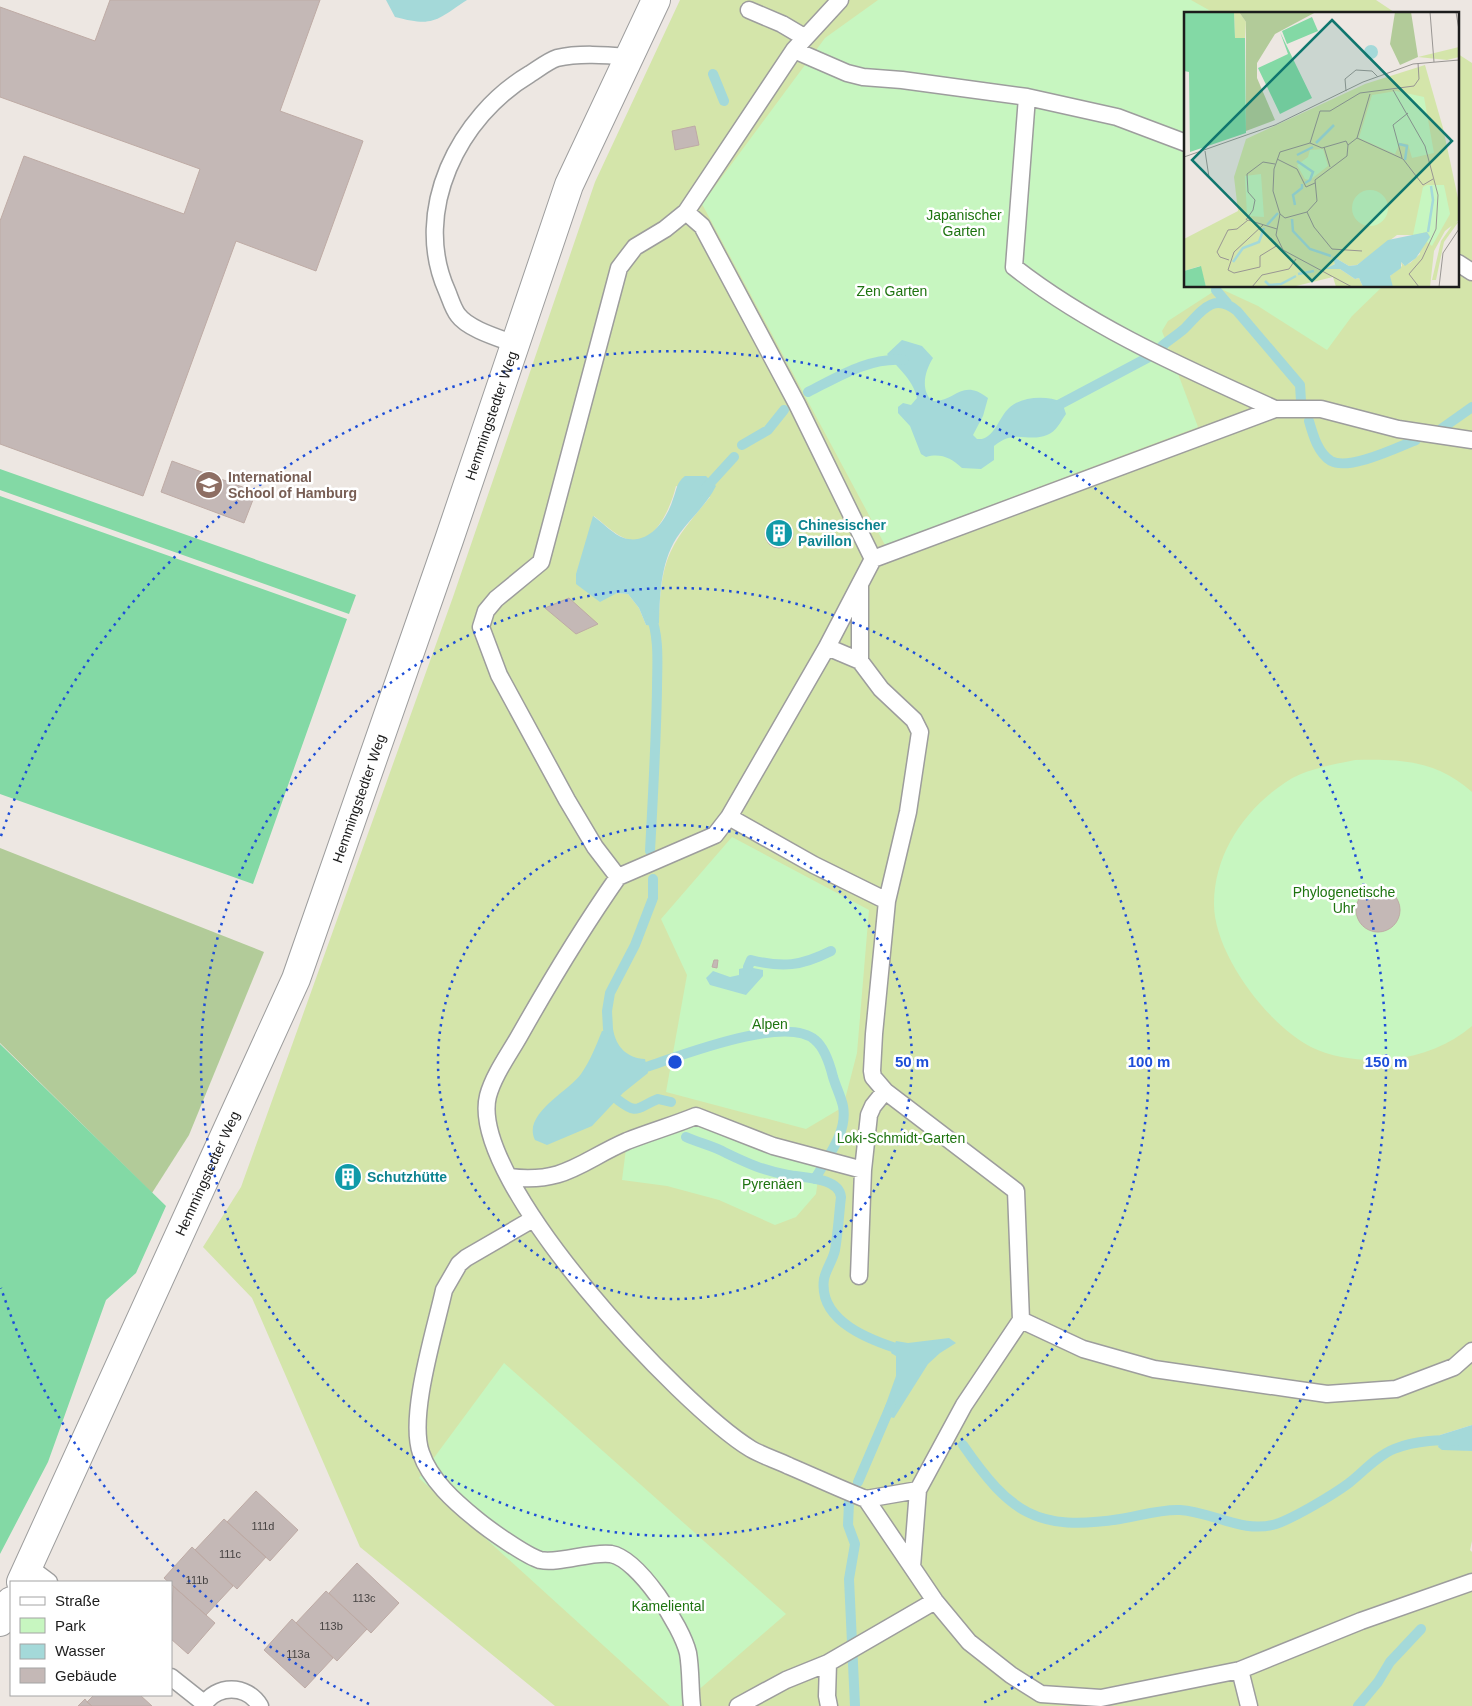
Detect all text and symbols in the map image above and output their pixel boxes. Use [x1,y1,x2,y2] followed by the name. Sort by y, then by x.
[1184,12,1460,288] inset map
[926,207,1002,239] park label: Japanischer Garten
[857,283,927,299] park label: Zen Garten
[462,349,520,482] street label: Hemmingstedter Weg
[228,469,357,501] place label: International School of Hamburg
[194,470,224,500] school or university icon: International School of Hamburg
[798,517,886,549] place label: Chinesischer Pavillon
[764,518,794,548] building icon: Chinesischer Pavillon
[329,732,389,865] street label: Hemmingstedter Weg
[1293,884,1396,916] park label: Phylogenetische Uhr
[752,1016,788,1032] park label: Alpen
[666,1053,684,1071] centre of rings
[895,1053,929,1070] text: 50 m
[1128,1053,1170,1070] text: 100 m
[1365,1053,1407,1070] text: 150 m
[172,1109,243,1238] street label: Hemmingstedter Weg
[837,1130,965,1146] park label: Loki-Schmidt-Garten
[333,1162,363,1192] building icon: Schutzhütte
[367,1169,447,1185] place label: Schutzhütte
[742,1176,802,1192] park label: Pyrenäen
[252,1520,274,1532] house number: 111d
[219,1548,242,1560] house number: 111c
[186,1574,208,1586] house number: 111b
[10,1581,172,1696] legend
[55,1592,100,1609] text: Straße
[352,1592,376,1604] house number: 113c
[631,1598,705,1614] park label: Kameliental
[55,1617,86,1634] text: Park
[319,1620,343,1632] house number: 113b
[55,1642,105,1659] text: Wasser
[286,1648,311,1660] house number: 113a
[55,1667,117,1684] text: Gebäude

